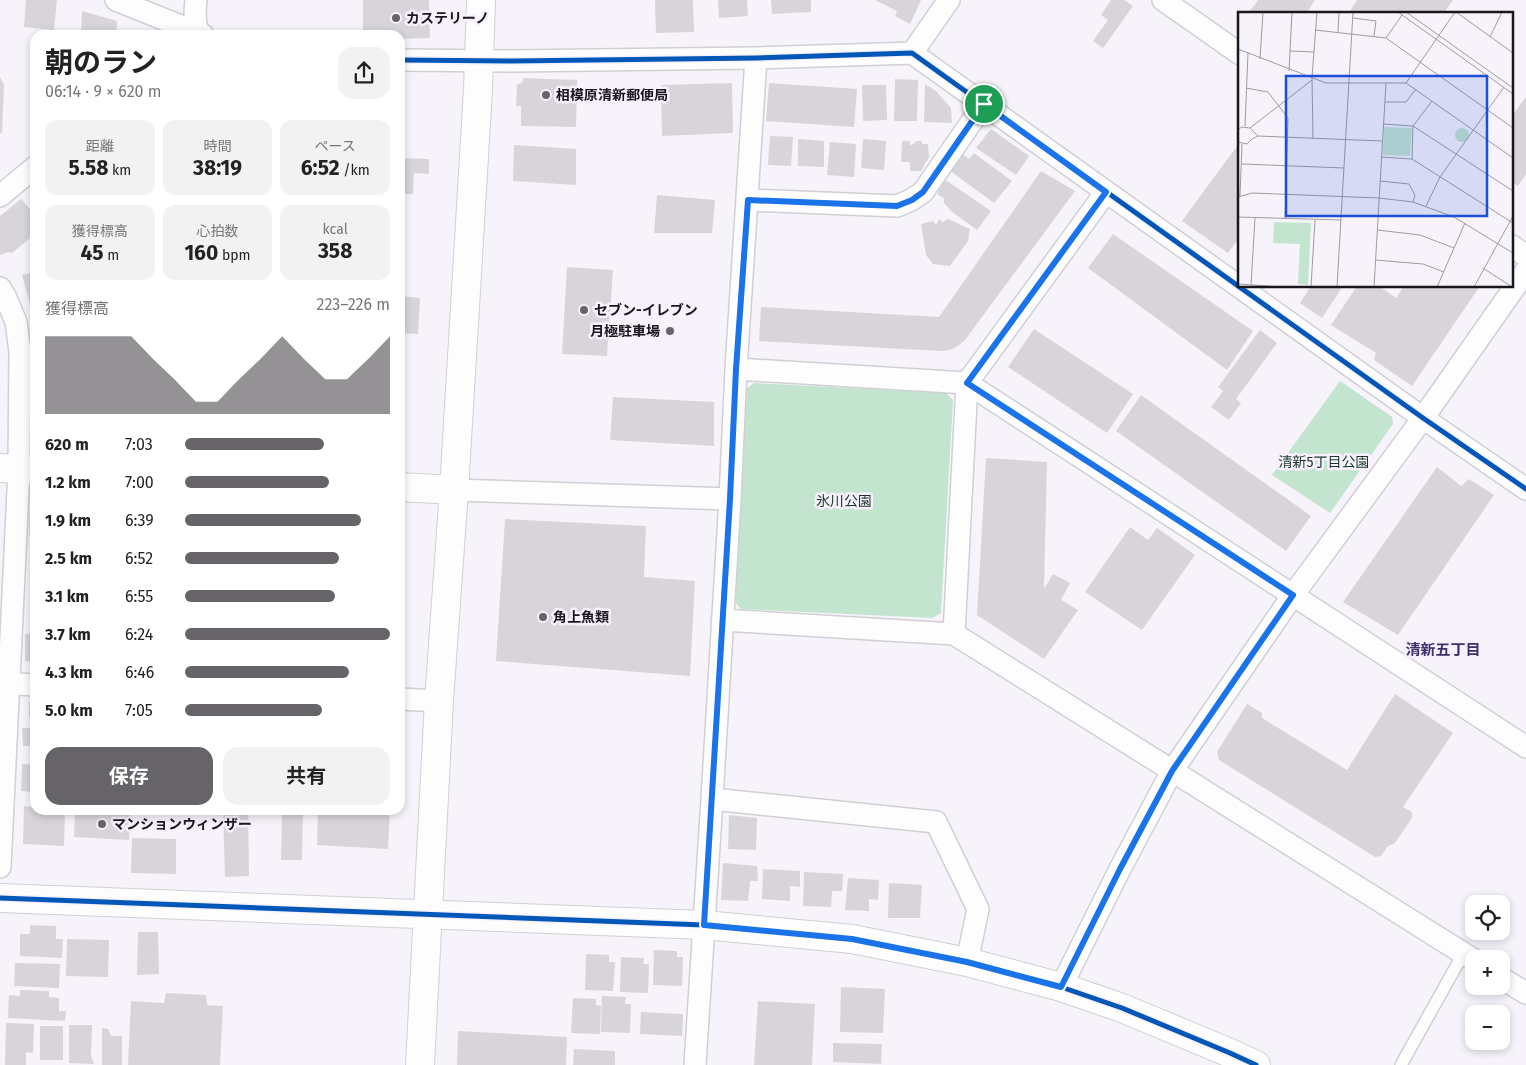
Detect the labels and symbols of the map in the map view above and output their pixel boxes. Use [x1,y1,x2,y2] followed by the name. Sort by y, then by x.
[406,10,489,27] place label: カステリーノ
[390,12,402,24] marker: カステリーノ
[1238,12,1514,288] inset map
[963,83,1005,125] pin
[556,87,668,104] place label: 相模原清新郵便局
[540,89,552,101] marker: 相模原清新郵便局
[594,302,698,319] place label: セブン-イレブン
[578,304,590,316] marker: セブン-イレブン
[590,323,660,340] place label: 月極駐車場
[664,325,676,337] marker: 月極駐車場
[1278,454,1370,471] park label: 清新5丁目公園
[816,493,872,510] park label: 氷川公園
[553,609,609,626] place label: 角上魚類
[537,611,549,623] marker: 角上魚類
[1405,641,1481,659] district label: 清新五丁目
[112,816,252,833] place label: マンションウィンザー
[96,818,108,830] marker: マンションウィンザー

